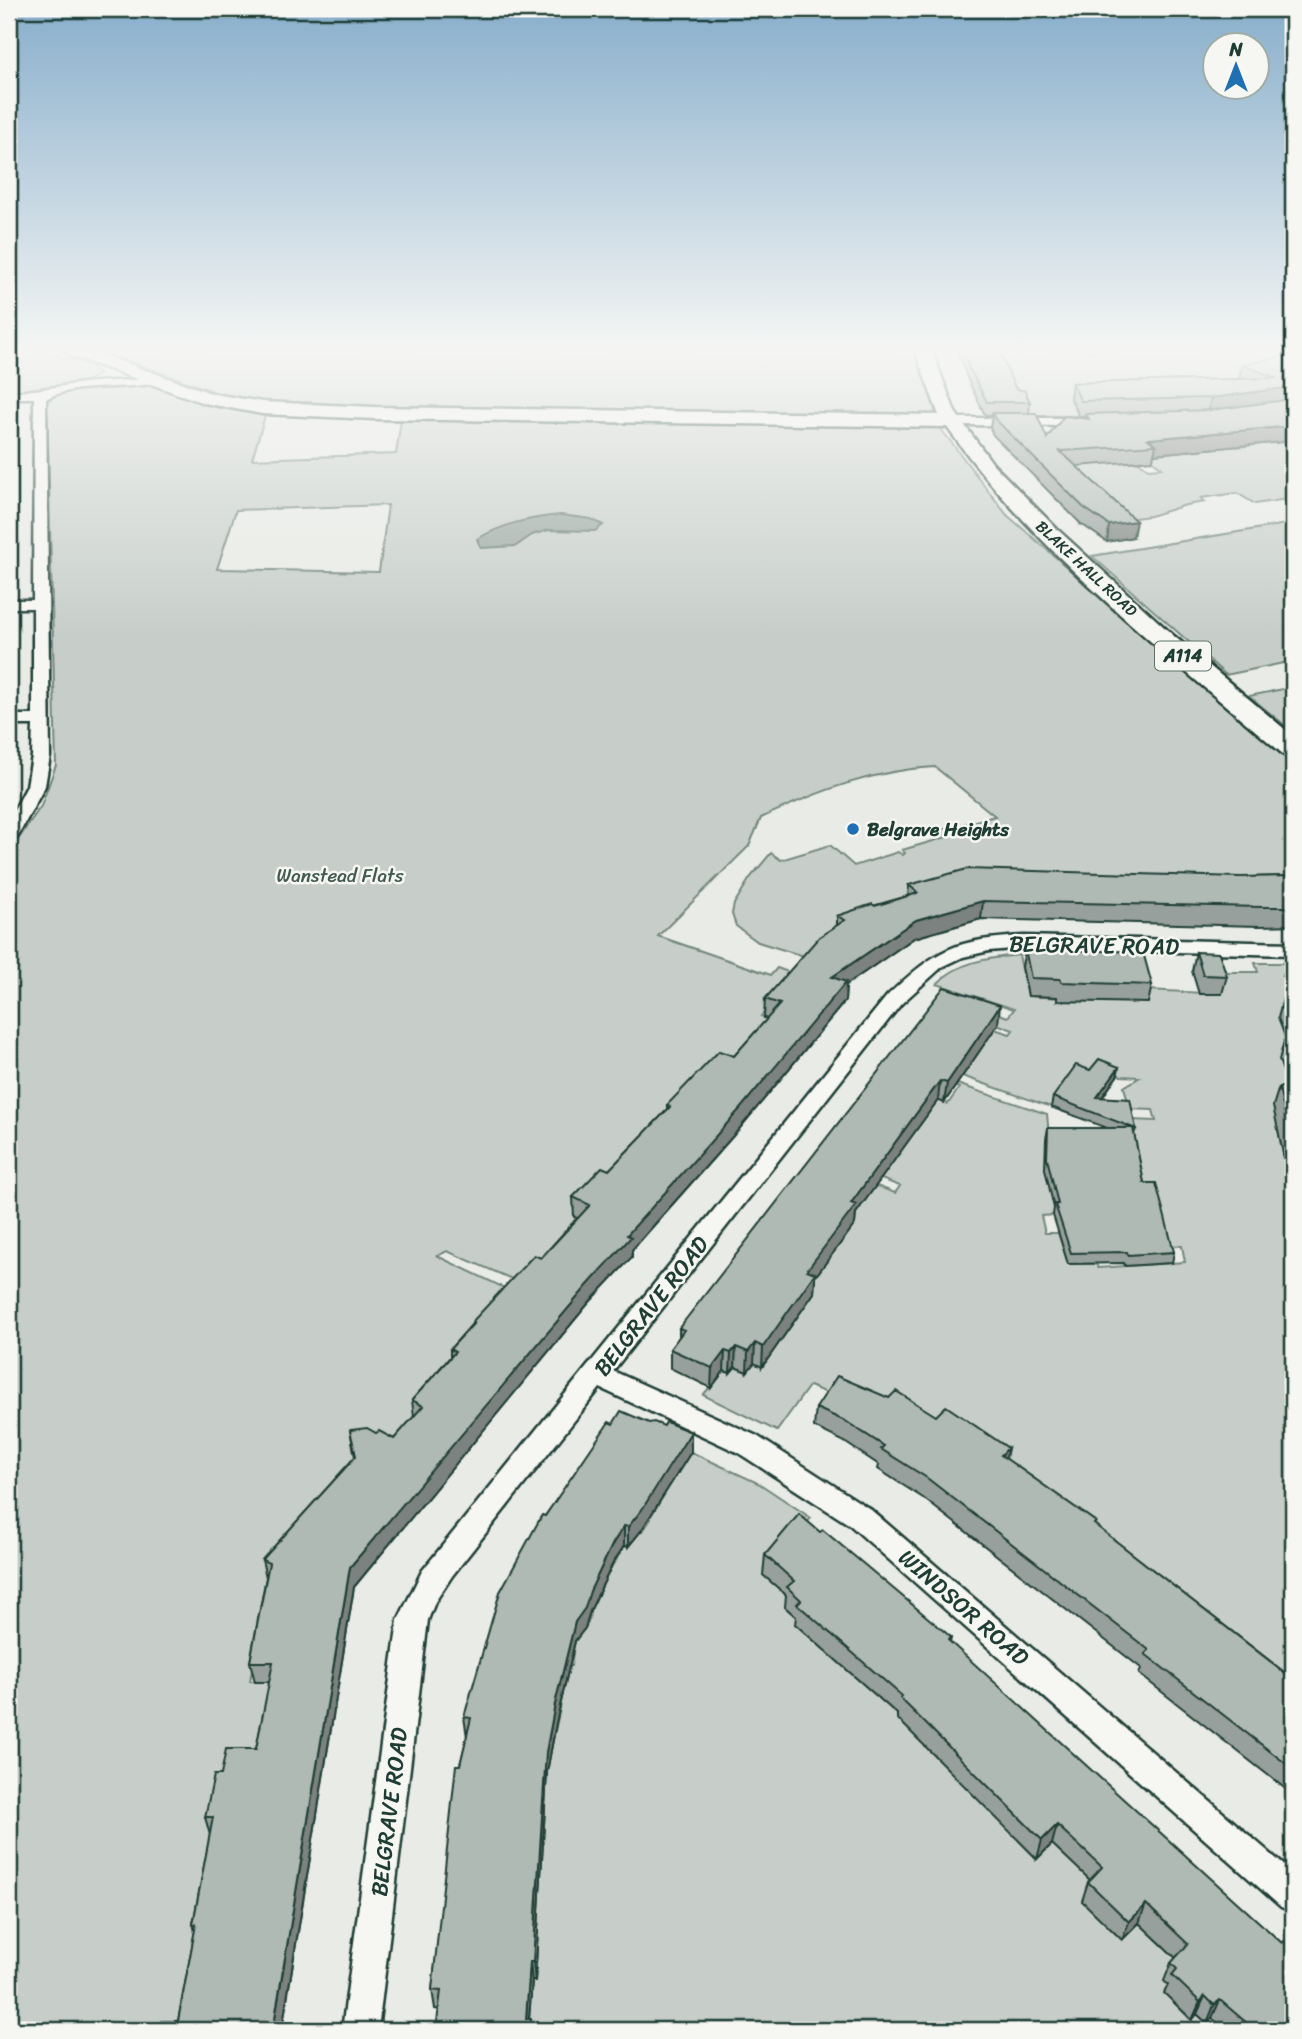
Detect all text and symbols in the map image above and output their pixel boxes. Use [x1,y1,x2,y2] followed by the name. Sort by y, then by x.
[1200,32,1270,102] north arrow
[1228,33,1243,66] text: N
[1029,513,1145,624] street label: BLAKE HALL ROAD
[1155,642,1211,670] road number: A114
[867,813,1010,846] place label: Belgrave Heights
[845,821,861,837] marker: Belgrave Heights
[277,859,404,892] park label: Wanstead Flats
[1009,924,1179,967] street label: BELGRAVE ROAD
[583,1227,720,1386] street label: BELGRAVE ROAD
[889,1538,1039,1677] street label: WINDSOR ROAD
[359,1725,420,1899] street label: BELGRAVE ROAD

